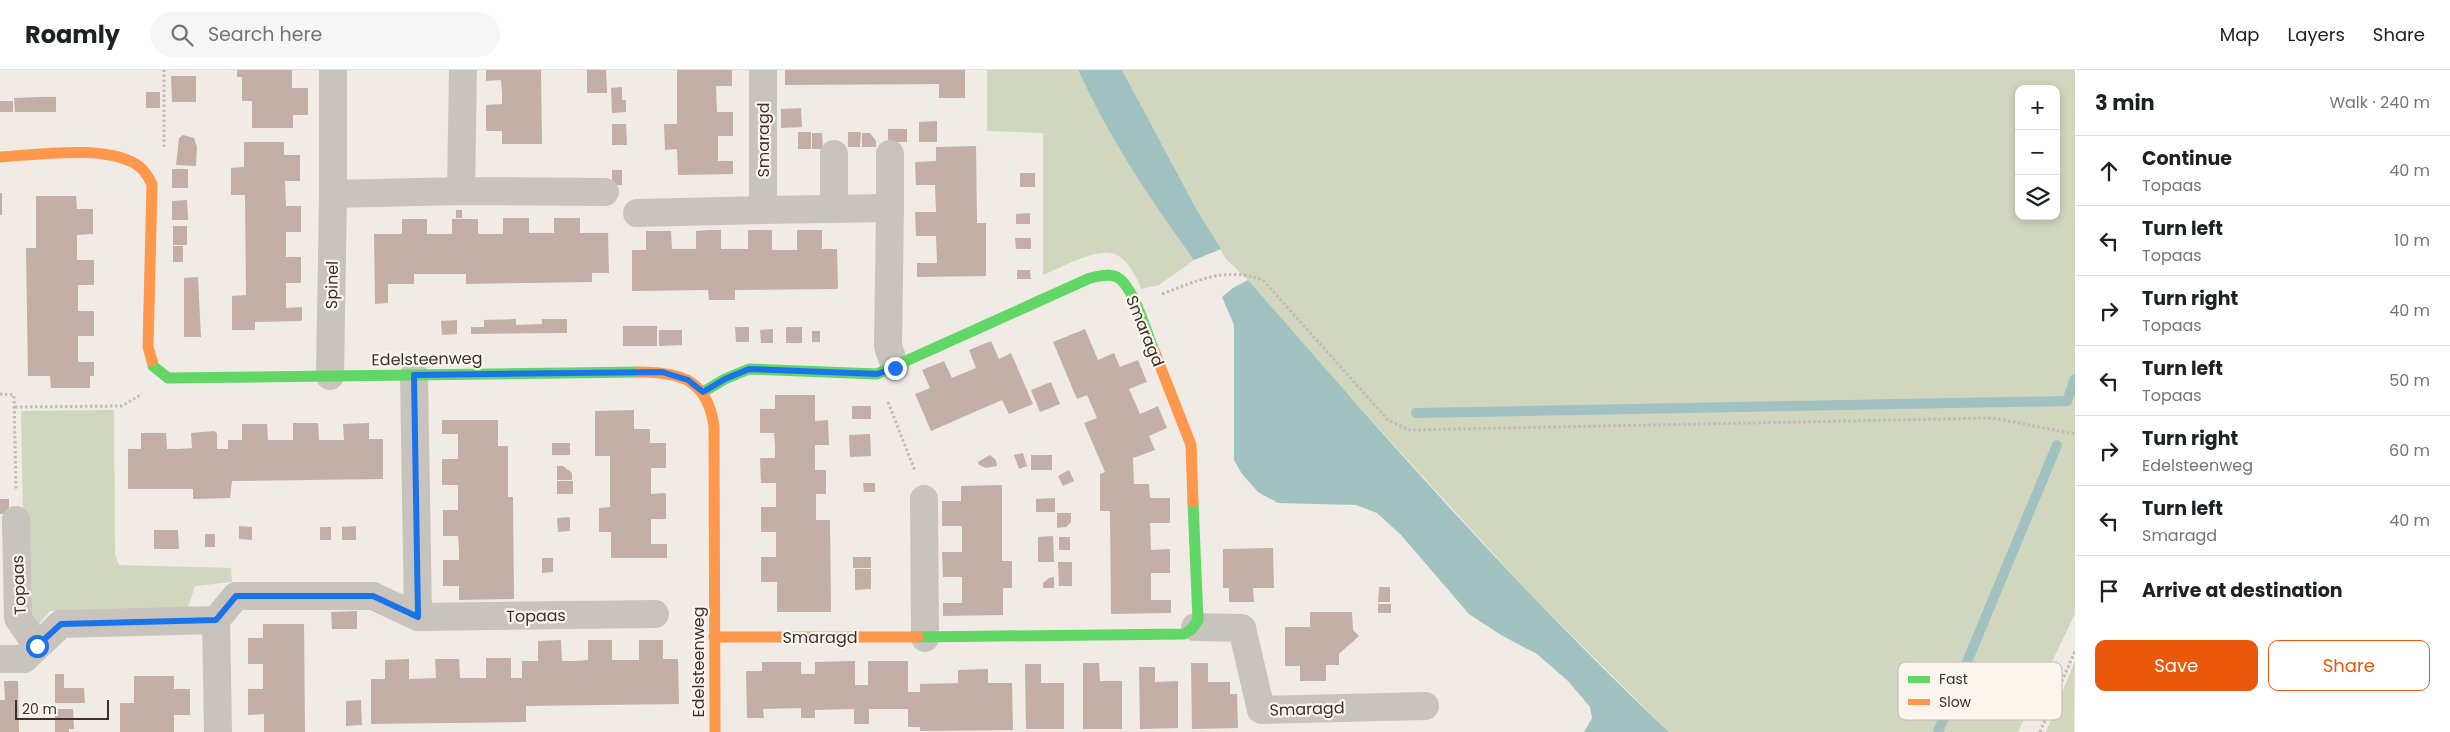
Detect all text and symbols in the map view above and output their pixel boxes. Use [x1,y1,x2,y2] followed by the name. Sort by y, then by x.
[150,12,500,57] search box
[25,18,120,51] text: Roamly
[168,21,196,49] icon: search
[208,21,322,48] text: Search here
[2220,22,2260,47] text: Map
[2288,22,2345,47] text: Layers
[2373,22,2425,47] text: Share
[2015,85,2060,220] map controls
[2015,85,2060,130] button: +
[2095,88,2155,117] text: 3 min
[2329,91,2430,114] text: Walk · 240 m
[752,102,775,178] street label: Smaragd
[2015,130,2060,175] button: −
[2142,145,2232,172] text: Continue
[2095,157,2123,185] icon: ahead
[2389,159,2430,182] text: 40 m
[2142,174,2202,197] text: Topaas
[2015,175,2060,220] button: layers
[2142,215,2223,242] text: Turn left
[2095,227,2123,255] icon: left
[2394,229,2430,252] text: 10 m
[2142,244,2202,267] text: Topaas
[320,261,344,309] street label: Spinel
[2142,285,2238,312] text: Turn right
[1120,292,1170,370] street label: Smaragd
[2095,297,2123,325] icon: right
[2389,299,2430,322] text: 40 m
[2142,314,2202,337] text: Topaas
[371,347,483,371] street label: Edelsteenweg
[2142,355,2223,382] text: Turn left
[884,357,907,380] route end
[2095,367,2123,395] icon: left
[2389,369,2430,392] text: 50 m
[2142,384,2202,407] text: Topaas
[2142,425,2238,452] text: Turn right
[2095,437,2123,465] icon: right
[2389,439,2430,462] text: 60 m
[2142,454,2253,477] text: Edelsteenweg
[2142,495,2223,522] text: Turn left
[2095,507,2123,535] icon: left
[2389,509,2430,532] text: 40 m
[2142,524,2217,547] text: Smaragd
[6,555,32,615] street label: Topaas
[2095,577,2123,605] icon: arrive
[2142,577,2343,604] text: Arrive at destination
[506,604,566,628] street label: Topaas
[687,607,710,718] street label: Edelsteenweg
[782,626,858,649] street label: Smaragd
[26,635,49,658] route start
[2095,640,2258,691] button: Save
[2268,640,2430,691] button: Share
[1898,662,2062,720] legend
[1939,669,1968,689] text: Fast
[1939,692,1972,712] text: Slow
[1269,696,1345,722] street label: Smaragd
[15,697,109,720] scale bar
[22,699,57,719] text: 20 m

